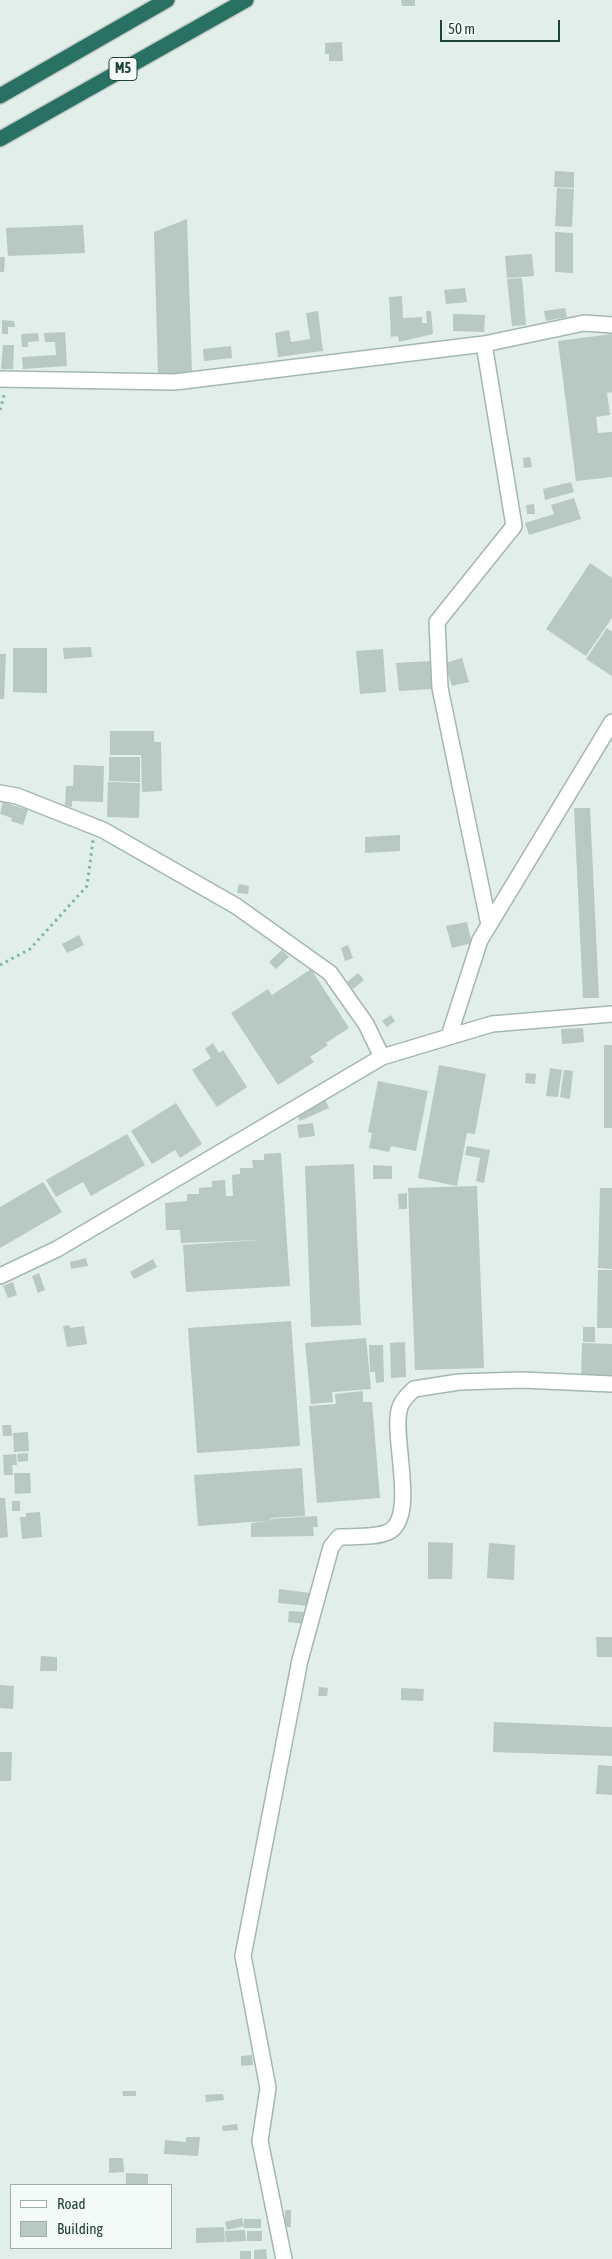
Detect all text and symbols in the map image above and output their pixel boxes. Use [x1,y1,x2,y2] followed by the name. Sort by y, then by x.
[442,10,562,42] scale bar
[448,20,475,37] text: 50 m
[109,58,137,80] road number: M5
[10,2184,172,2249] legend
[57,2195,86,2212] text: Road
[57,2220,103,2237] text: Building

